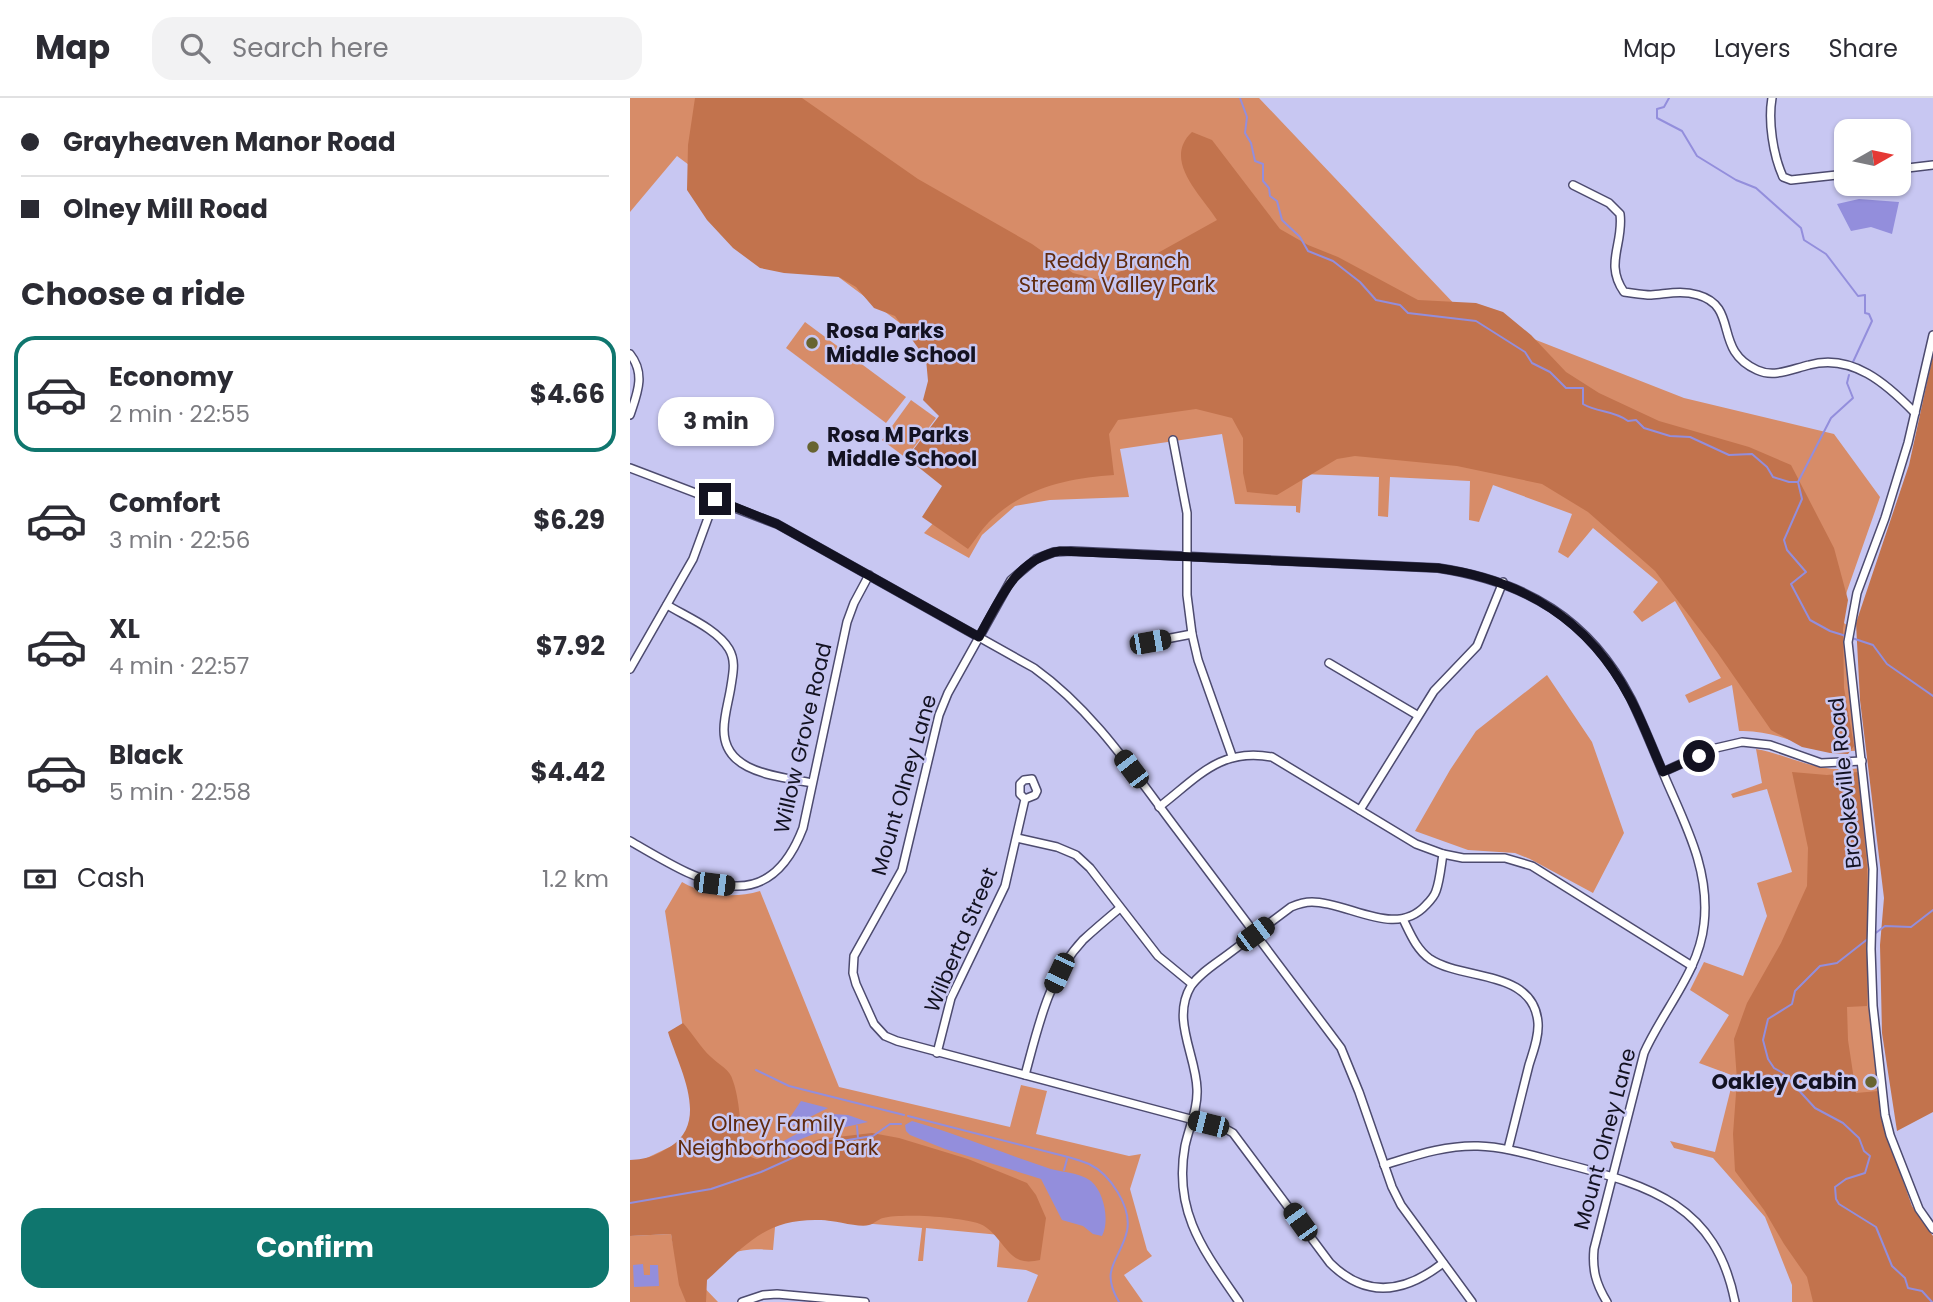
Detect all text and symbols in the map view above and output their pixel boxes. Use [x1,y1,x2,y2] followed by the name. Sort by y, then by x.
[152,17,642,80] search box
[35,24,110,71] text: Map
[176,29,214,67] icon: search
[232,30,389,66] text: Search here
[1623,32,1676,65] text: Map
[1714,32,1790,65] text: Layers
[1828,32,1898,65] text: Share
[1834,119,1911,196] north arrow
[1834,119,1911,196] map controls
[63,124,396,160] text: Grayheaven Manor Road
[63,191,268,227] text: Olney Mill Road
[1019,246,1215,299] park label: Reddy Branch Stream Valley Park
[21,271,245,316] text: Choose a ride
[826,316,976,369] place label: Rosa Parks Middle School
[804,335,820,351] marker: Rosa Parks Middle School
[109,359,233,395] text: Economy
[25,363,88,426] icon: car
[530,376,605,412] text: $4.66
[109,398,250,430] text: 2 min · 22:55
[657,398,773,446] callout: 3 min
[683,405,749,437] text: 3 min
[827,420,977,473] place label: Rosa M Parks Middle School
[805,439,821,455] marker: Rosa M Parks Middle School
[699,483,731,515] route end
[109,485,221,521] text: Comfort
[25,489,88,552] icon: car
[533,502,605,538] text: $6.29
[109,524,250,556] text: 3 min · 22:56
[109,611,140,647] text: XL
[25,615,88,678] icon: car
[536,628,605,664] text: $7.92
[1128,628,1173,656] car
[766,640,839,836] street label: Willow Grove Road
[109,650,249,682] text: 4 min · 22:57
[864,691,943,879] street label: Mount Olney Lane
[1821,696,1868,870] street label: Brookeville Road
[109,737,183,773] text: Black
[1683,740,1715,772] route start
[25,741,88,804] icon: car
[1110,746,1153,792] car
[531,754,605,790] text: $4.42
[109,776,251,808] text: 5 min · 22:58
[21,860,59,898] icon: cash
[77,860,145,896] text: Cash
[542,863,609,895] text: 1.2 km
[917,863,1004,1017] street label: Wilberta Street
[692,871,737,897] car
[1232,913,1279,955] car
[1041,950,1078,996] car
[1566,1045,1643,1233] street label: Mount Olney Lane
[1712,1067,1857,1096] place label: Oakley Cabin
[1863,1074,1879,1090] marker: Oakley Cabin
[677,1109,879,1162] park label: Olney Family Neighborhood Park
[1186,1109,1231,1139] car
[1280,1199,1321,1245] car
[21,1208,609,1288] button: Confirm

